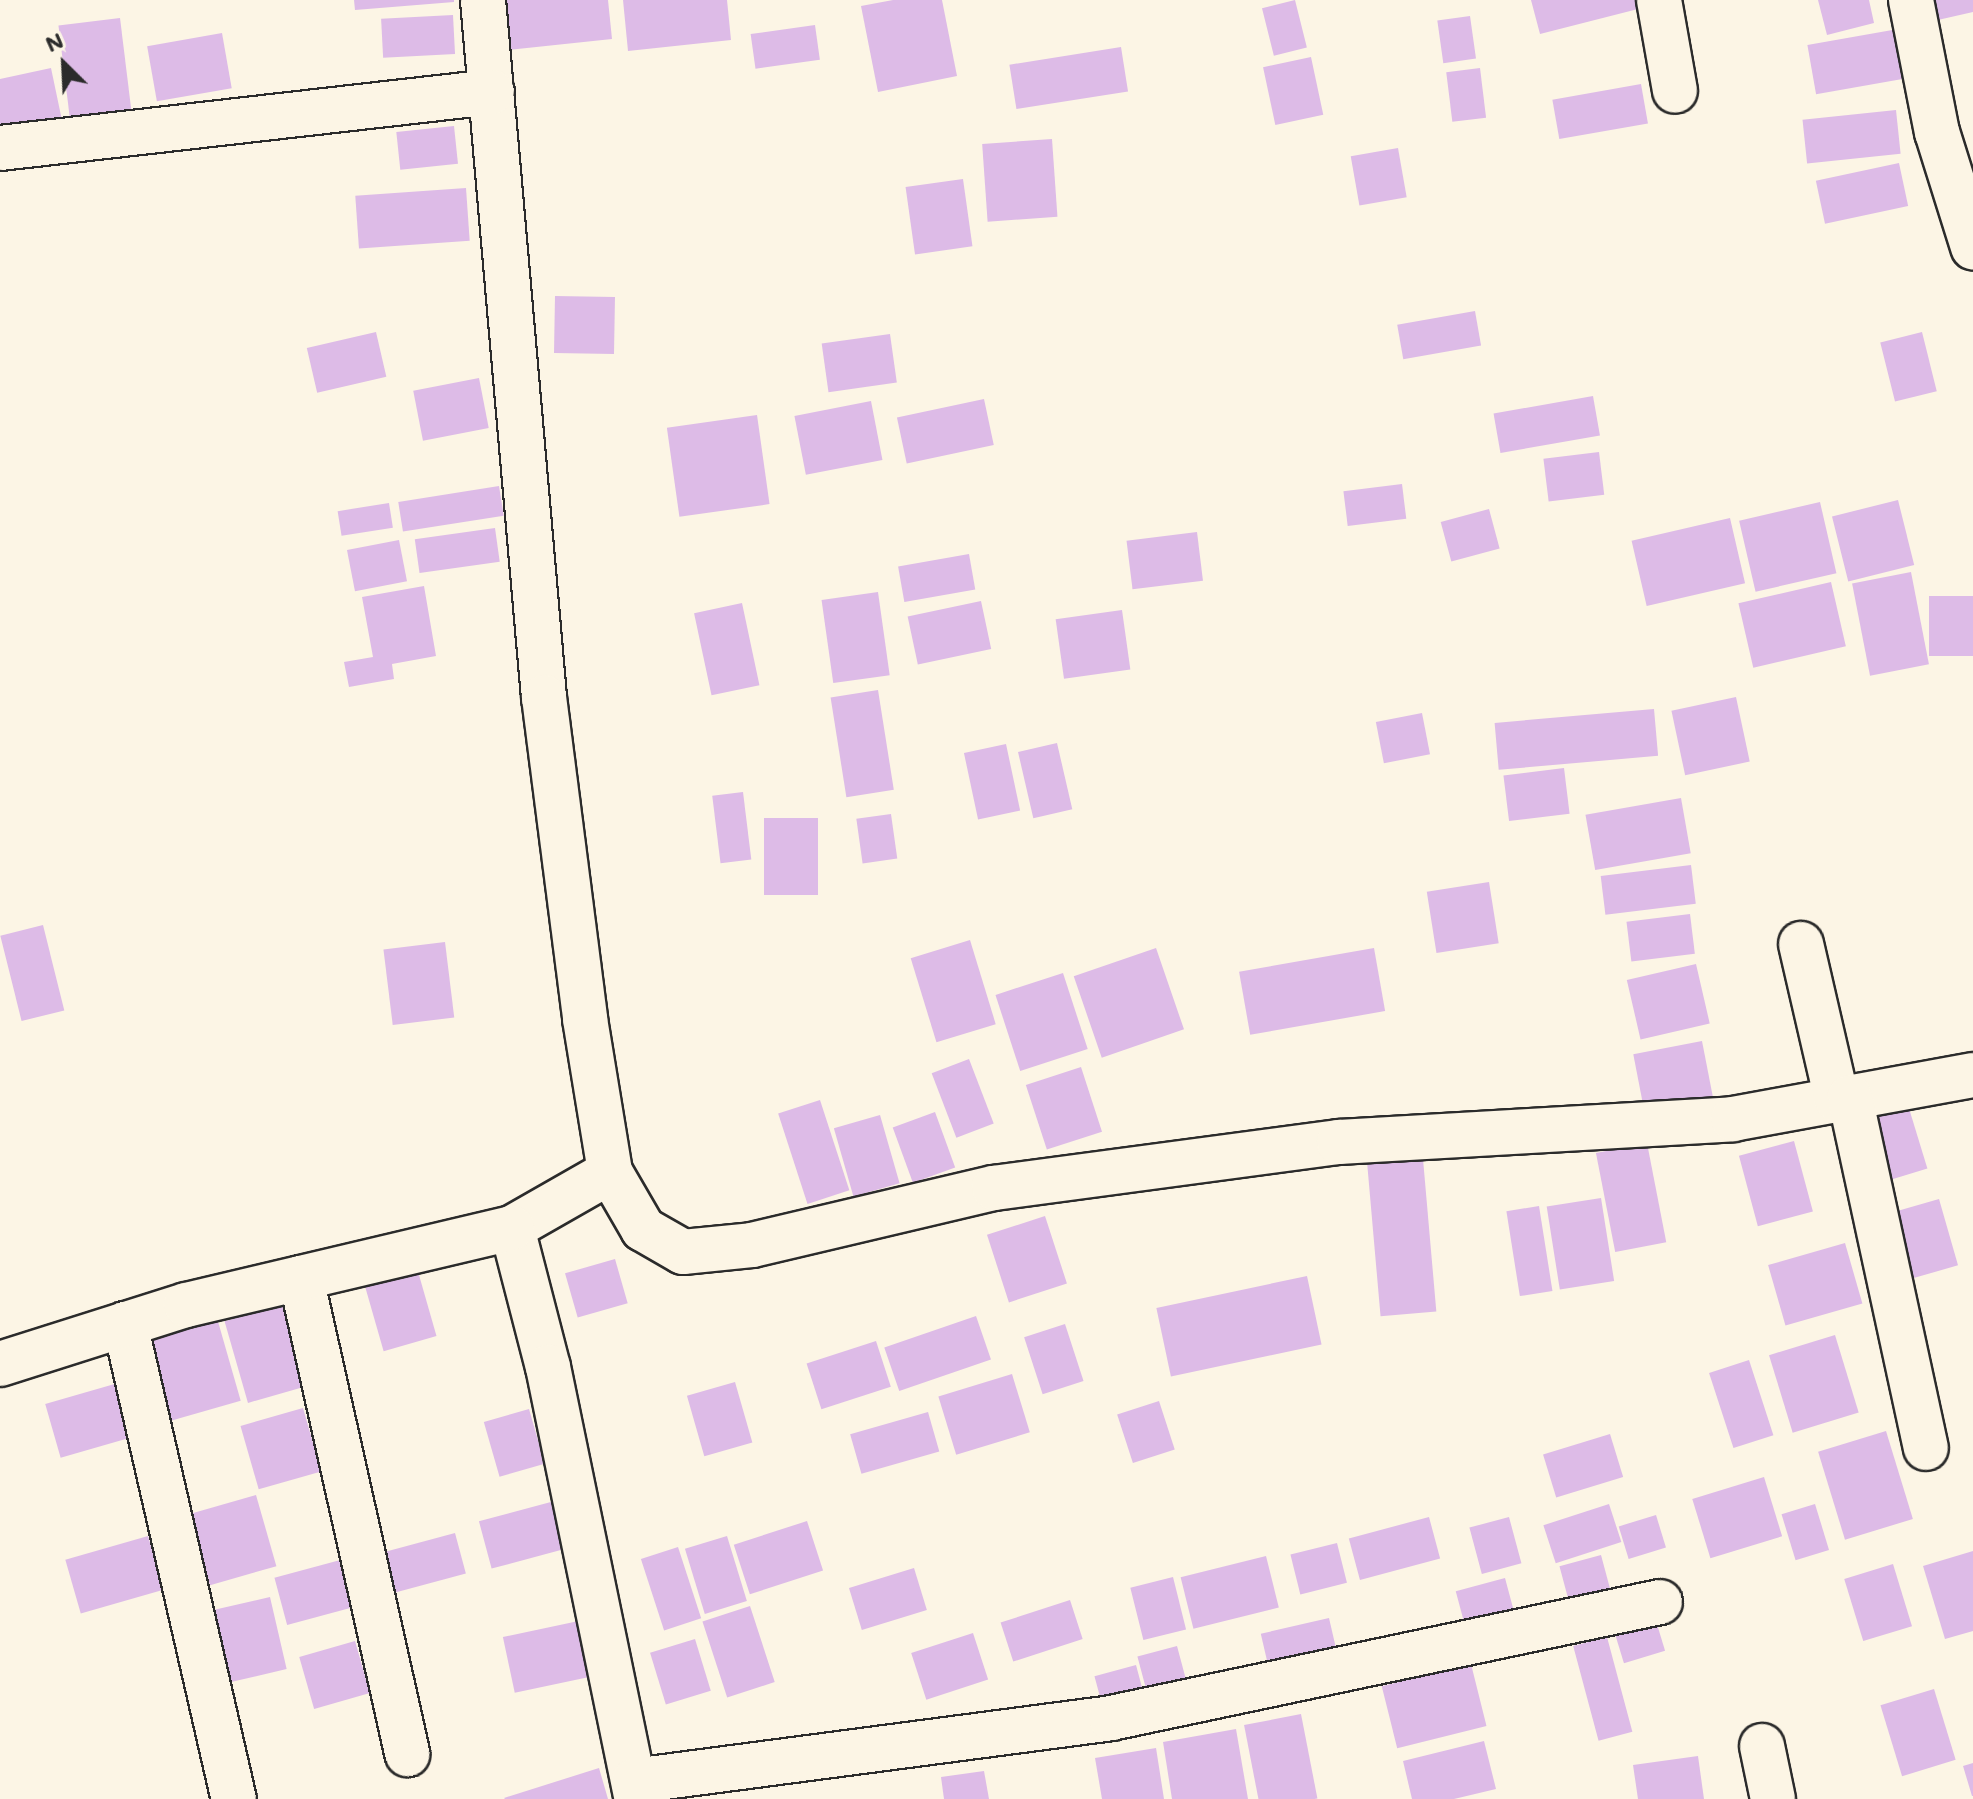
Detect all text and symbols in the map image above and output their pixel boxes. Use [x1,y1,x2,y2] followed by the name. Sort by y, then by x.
[24,24,104,104] north arrow
[41,25,68,58] text: N

